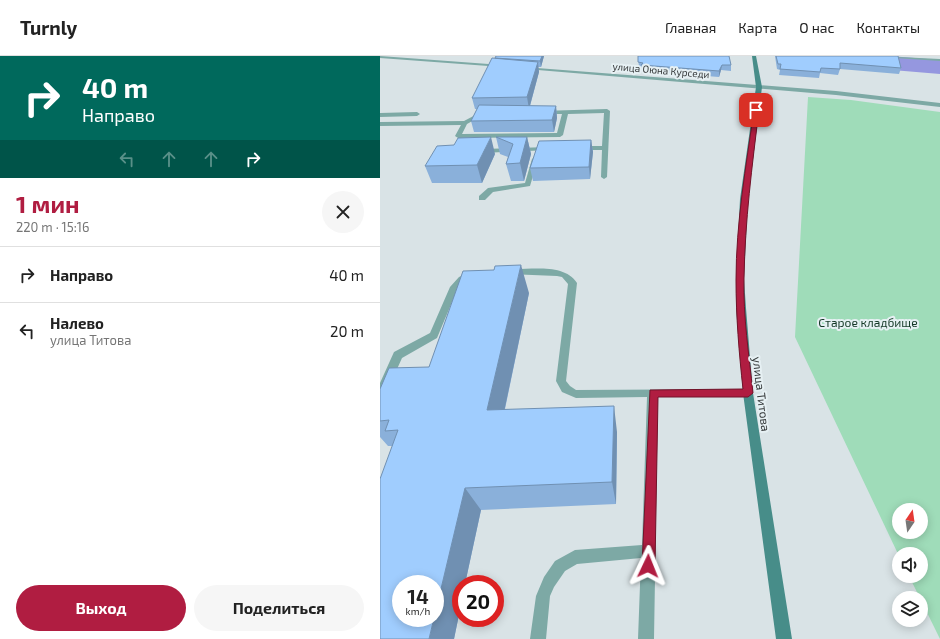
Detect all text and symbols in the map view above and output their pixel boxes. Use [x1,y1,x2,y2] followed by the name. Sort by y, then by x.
[20,16,77,39] text: Turnly
[665,19,716,36] text: Главная
[738,19,777,36] text: Карта
[799,19,835,36] text: О нас
[857,19,920,36] text: Контакты
[612,60,710,81] street label: улица Оюна Курседи
[82,70,148,104] text: 40 m
[16,72,68,124] icon: right
[739,93,773,127] pin
[745,99,767,121] icon: arrive
[82,104,155,126] text: Направо
[116,148,138,170] icon: left
[158,148,180,170] icon: ahead
[200,148,222,170] icon: ahead
[242,148,264,170] icon: right
[16,189,80,218] text: 1 мин
[322,191,364,233] button: close
[16,219,89,235] text: 220 m · 15:16
[16,264,38,286] icon: right
[50,266,113,284] text: Направо
[329,266,364,284] text: 40 m
[50,314,104,332] text: Налево
[818,315,918,329] park label: Старое кладбище
[16,320,38,342] icon: left
[330,322,364,340] text: 20 m
[50,332,131,348] text: улица Титова
[749,356,774,432] street label: улица Титова
[892,503,928,539] north arrow
[892,503,928,627] map controls
[627,545,669,587] position arrow
[892,547,928,583] button: sound
[452,575,504,627] speed limit sign: 20
[407,584,429,608] text: 14
[16,585,186,631] button: Выход
[194,585,364,631] button: Поделиться
[892,591,928,627] button: layers
[406,605,430,617] text: km/h

